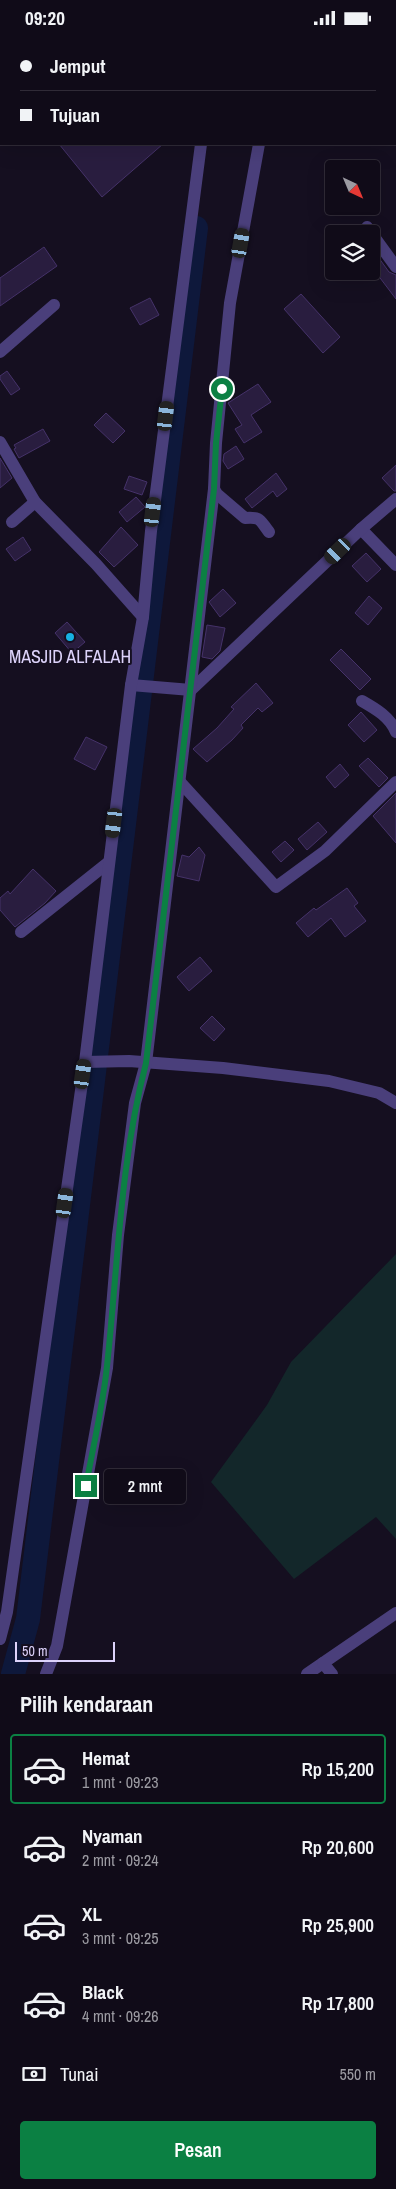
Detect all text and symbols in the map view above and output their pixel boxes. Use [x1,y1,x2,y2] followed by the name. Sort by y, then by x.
[25,5,65,31] text: 09:20
[50,53,105,79] text: Jemput
[50,102,100,128] text: Tujuan
[325,160,380,215] north arrow
[325,160,380,280] map controls
[325,225,380,280] button: layers
[231,227,250,259] car
[211,378,233,400] route start
[156,400,175,432] car
[143,496,162,528] car
[321,535,354,567] car
[64,631,76,643] marker: MASJID ALFALAH
[9,644,131,669] place label: MASJID ALFALAH
[104,807,123,839] car
[73,1058,92,1090] car
[55,1187,74,1219] car
[104,1469,186,1503] callout: 2 mnt
[75,1475,97,1497] route end
[128,1475,162,1497] text: 2 mnt
[15,1639,115,1662] scale bar
[22,1642,48,1660] text: 50 m
[20,1689,153,1719] text: Pilih kendaraan
[82,1745,130,1771] text: Hemat
[22,1747,67,1792] icon: car
[302,1756,374,1782] text: Rp 15,200
[82,1771,159,1793] text: 1 mnt · 09:23
[82,1823,143,1849] text: Nyaman
[22,1825,67,1870] icon: car
[302,1834,374,1860] text: Rp 20,600
[82,1849,159,1871] text: 2 mnt · 09:24
[82,1901,102,1927] text: XL
[22,1903,67,1948] icon: car
[302,1912,374,1938] text: Rp 25,900
[82,1927,159,1949] text: 3 mnt · 09:25
[82,1979,124,2005] text: Black
[22,1981,67,2026] icon: car
[302,1990,374,2016] text: Rp 17,800
[82,2005,159,2027] text: 4 mnt · 09:26
[20,2060,48,2088] icon: cash
[60,2061,99,2087] text: Tunai
[340,2063,376,2085] text: 550 m
[20,2121,376,2179] button: Pesan

